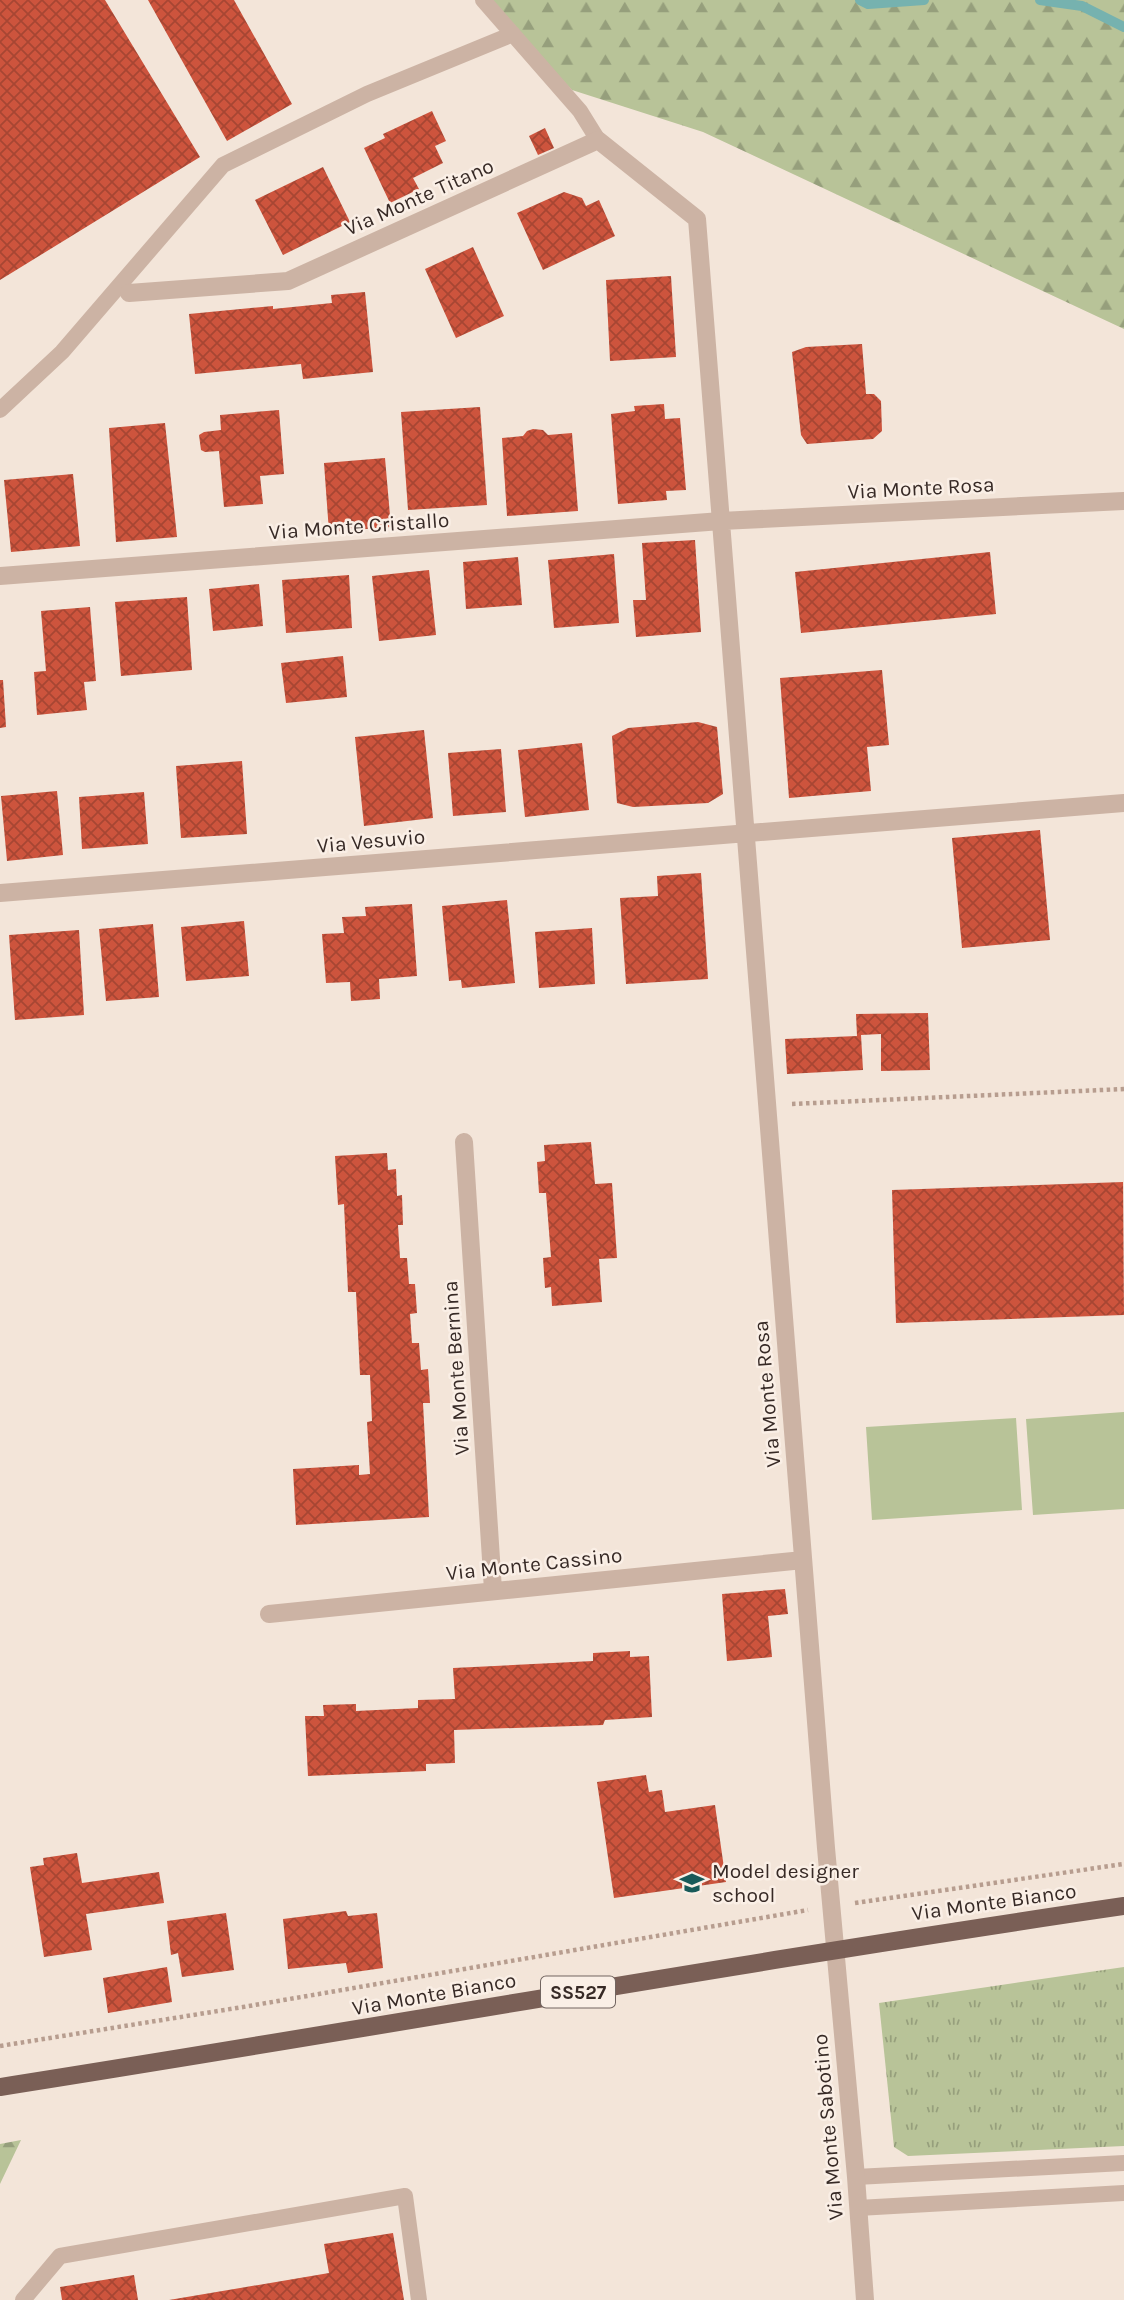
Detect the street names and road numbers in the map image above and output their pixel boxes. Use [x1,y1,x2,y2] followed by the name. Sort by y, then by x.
[341,153,497,241] street label: Via Monte Titano
[847,472,995,504] street label: Via Monte Rosa
[268,508,450,544] street label: Via Monte Cristallo
[316,824,426,858] street label: Via Vesuvio
[438,1280,474,1456] street label: Via Monte Bernina
[749,1320,785,1468] street label: Via Monte Rosa
[445,1543,623,1585] street label: Via Monte Cassino
[910,1879,1078,1925] street label: Via Monte Bianco
[350,1968,518,2020] street label: Via Monte Bianco
[541,1976,615,2008] road number: SS527
[808,2033,848,2221] street label: Via Monte Sabotino

